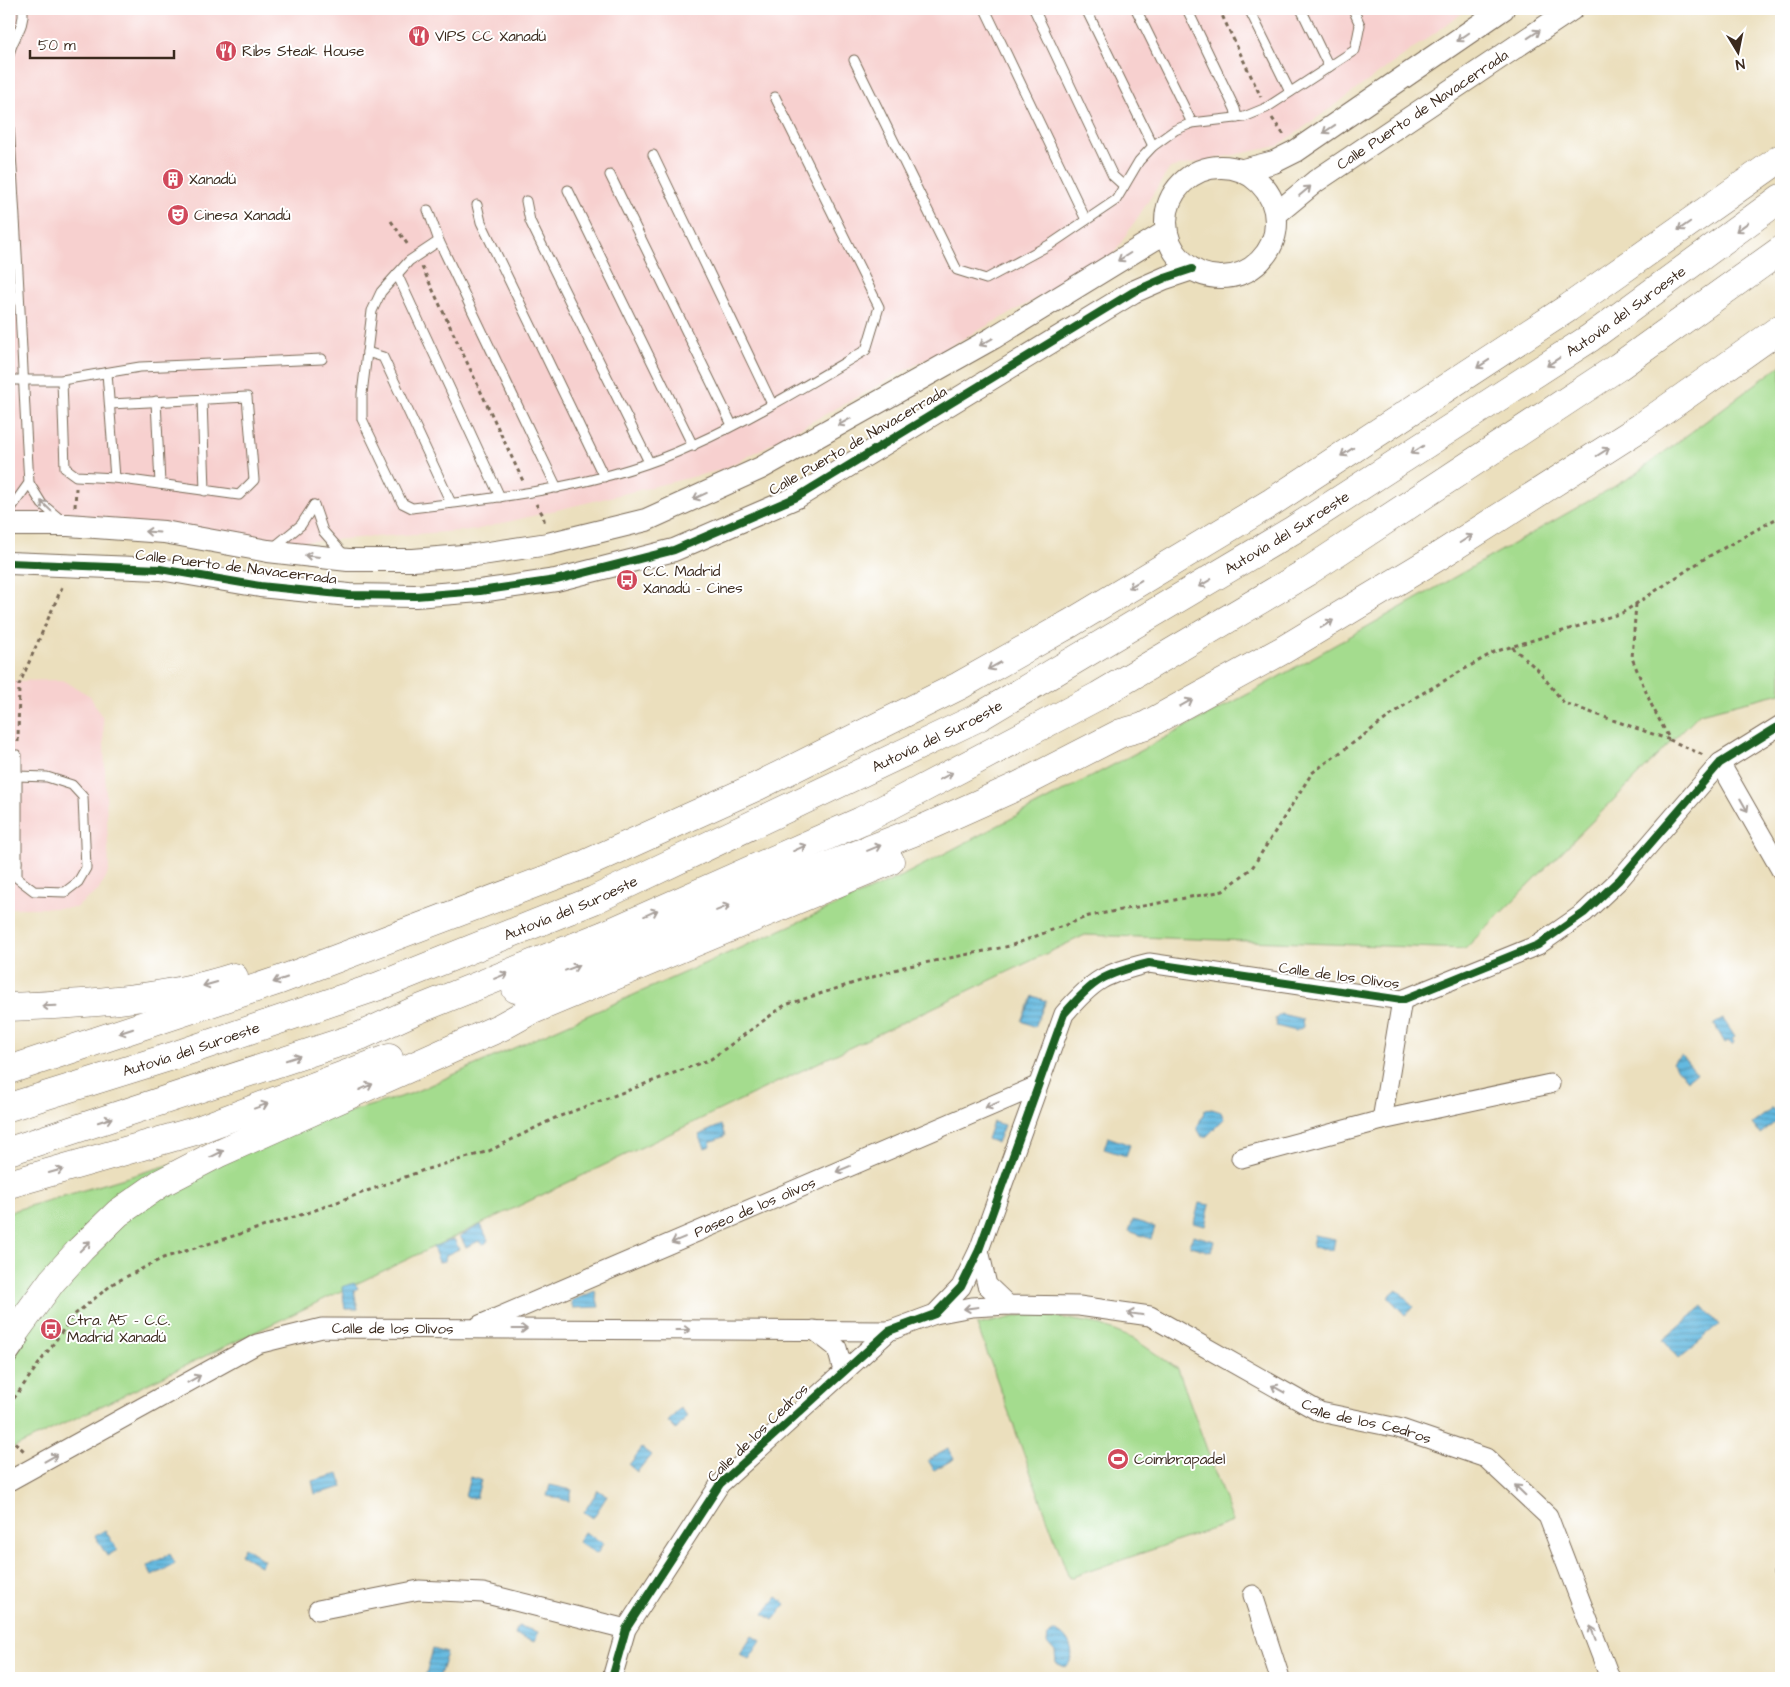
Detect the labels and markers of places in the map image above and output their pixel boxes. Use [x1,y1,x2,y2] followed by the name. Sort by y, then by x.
[407,24,431,48] restaurant icon: VIPS CC Xanadú
[435,26,547,47] place label: VIPS CC Xanadú
[214,39,238,63] restaurant icon: Ribs Steak House
[242,41,364,62] place label: Ribs Steak House
[161,167,185,191] building icon: Xanadú
[189,169,236,190] place label: Xanadú
[166,203,190,227] theatre icon: Cinesa Xanadú
[194,205,291,226] place label: Cinesa Xanadú
[643,561,743,599] place label: C.C. Madrid Xanadú - Cines
[615,568,639,592] bus stop icon: C.C. Madrid Xanadú - Cines
[67,1310,170,1348] place label: Ctra. A5 - C.C. Madrid Xanadú
[39,1317,63,1341] bus stop icon: Ctra. A5 - C.C. Madrid Xanadú
[1106,1447,1130,1471] sports icon: Coimbrapadel
[1134,1449,1225,1470] place label: Coimbrapadel

